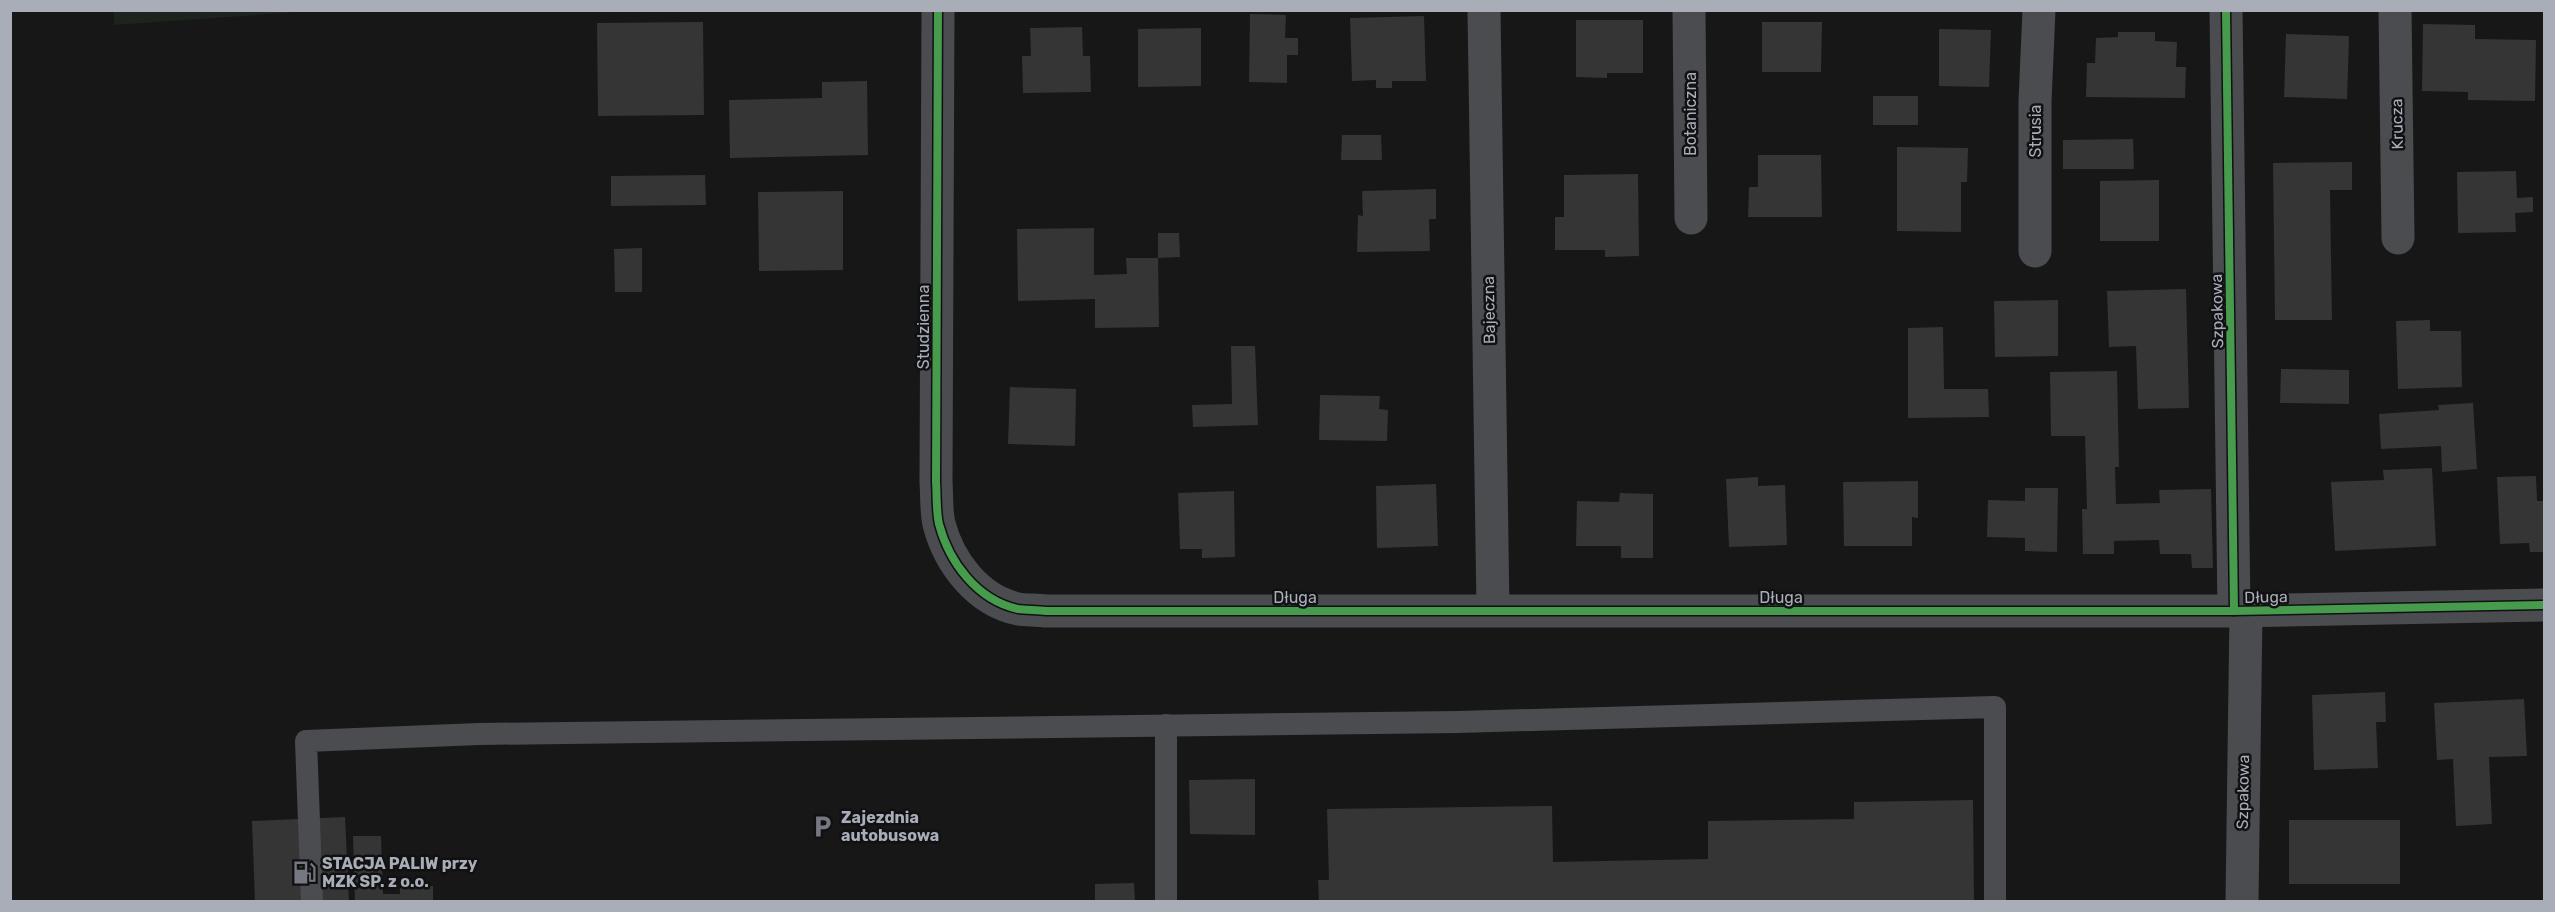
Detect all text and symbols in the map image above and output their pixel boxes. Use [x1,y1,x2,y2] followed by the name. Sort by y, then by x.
[1681,72,1700,156] street label: Botaniczna
[2387,98,2407,150] street label: Krucza
[2026,105,2045,157] street label: Strusia
[2207,273,2227,349] street label: Szpakowa
[1479,276,1499,344] street label: Bajeczna
[914,285,933,369] street label: Studzienna
[2244,587,2288,607] street label: Długa
[1273,588,1317,607] street label: Długa
[1759,588,1803,607] street label: Długa
[2233,754,2253,830] street label: Szpakowa
[841,808,939,845] place label: Zajezdnia autobusowa
[810,813,836,839] parking icon: Zajezdnia autobusowa
[322,854,478,891] place label: STACJA PALIW przy MZK SP. z o.o.
[291,859,317,885] fuel station icon: STACJA PALIW przy MZK SP. z o.o.

